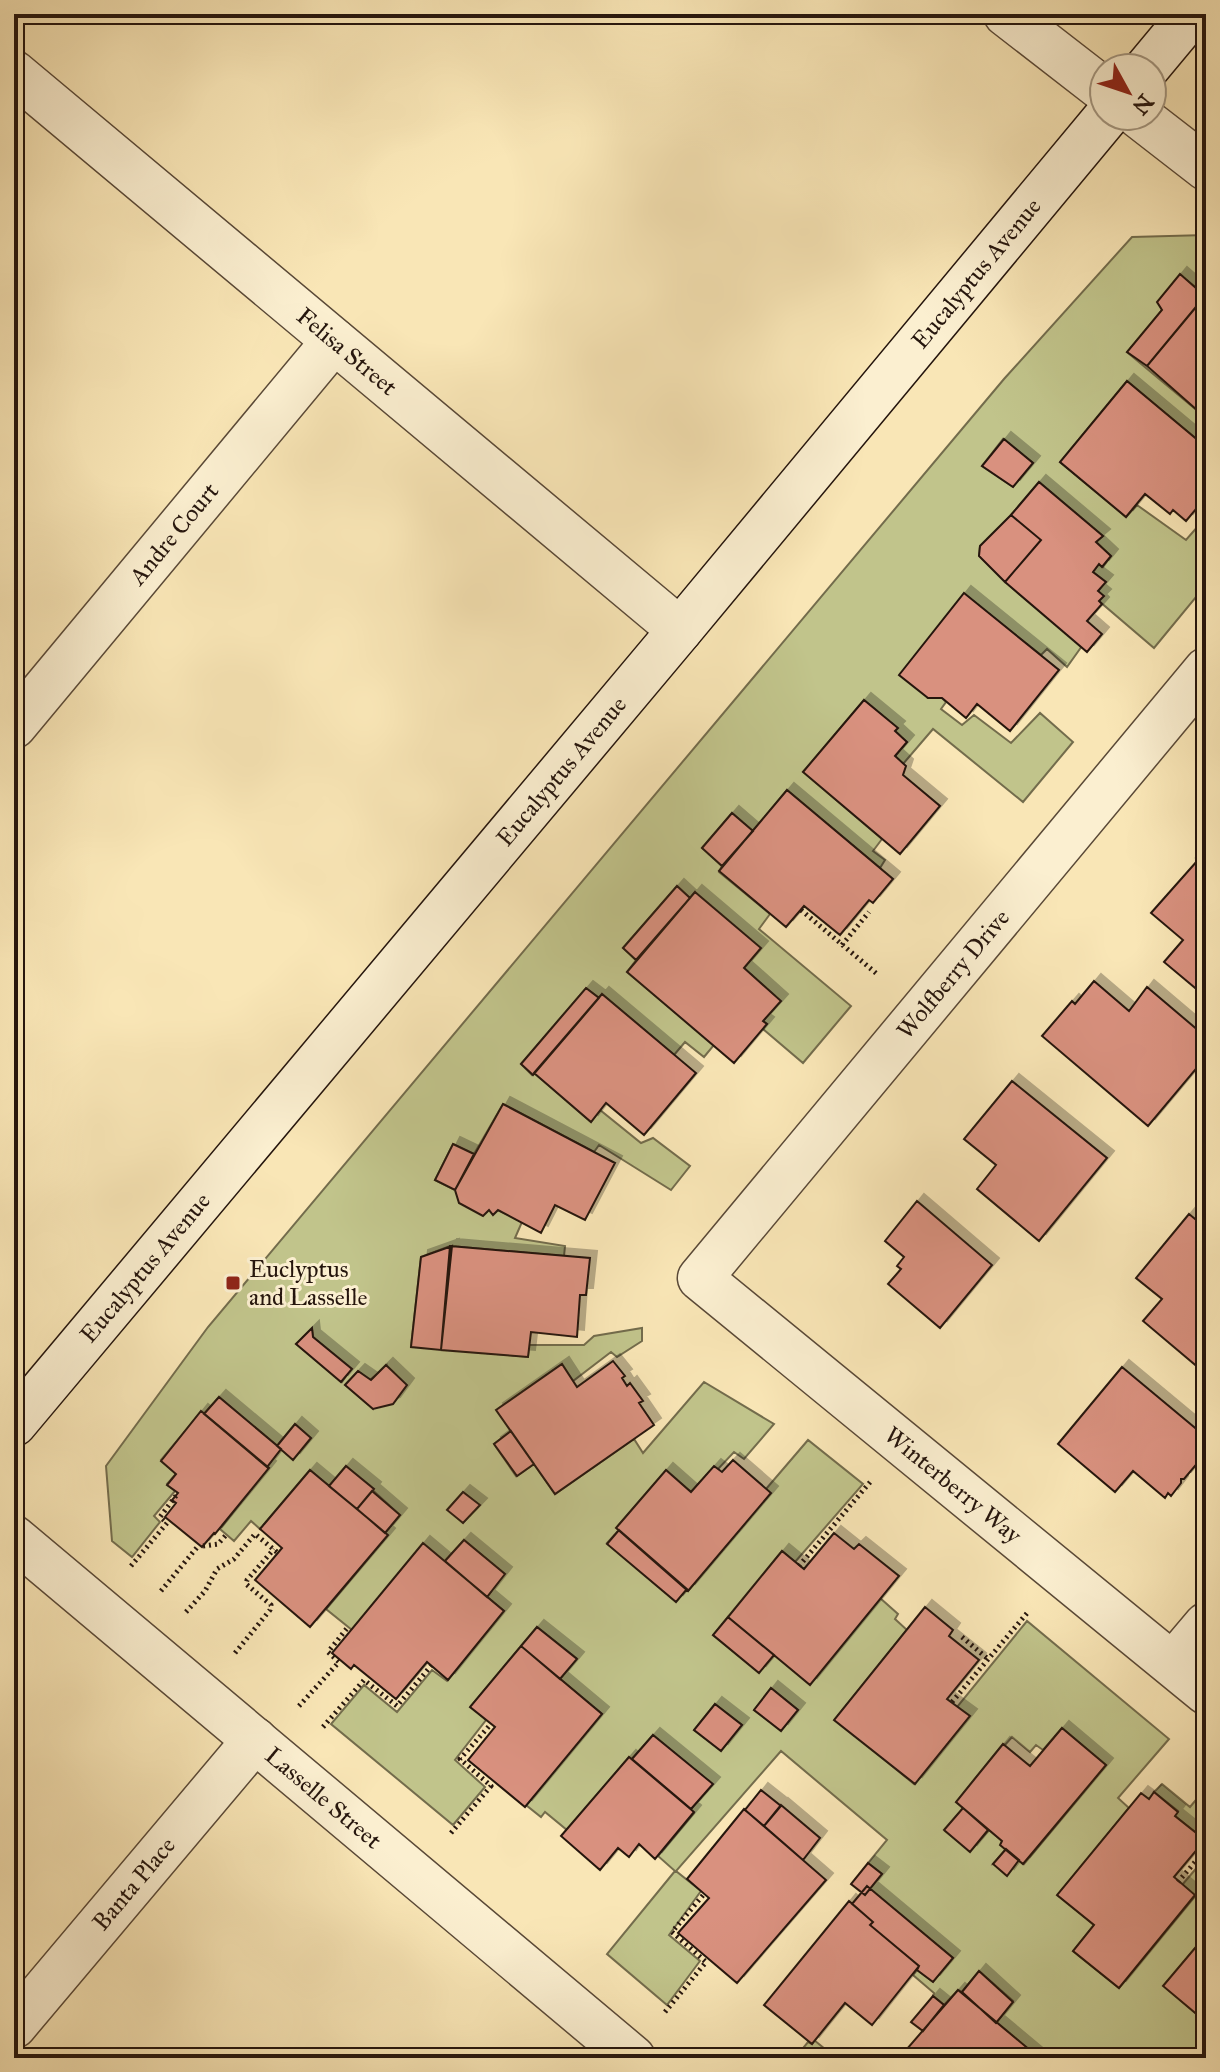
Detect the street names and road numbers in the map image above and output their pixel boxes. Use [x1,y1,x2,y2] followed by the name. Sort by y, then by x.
[905,192,1048,355] street label: Eucalyptus Avenue
[291,301,404,402] street label: Felisa Street
[122,476,225,592] street label: Andre Court
[490,690,633,853] street label: Eucalyptus Avenue
[890,903,1016,1045] street label: Wolfberry Drive
[74,1186,217,1349] street label: Eucalyptus Avenue
[878,1420,1028,1551] street label: Winterberry Way
[259,1740,388,1856] street label: Lasselle Street
[86,1831,182,1937] street label: Banta Place

